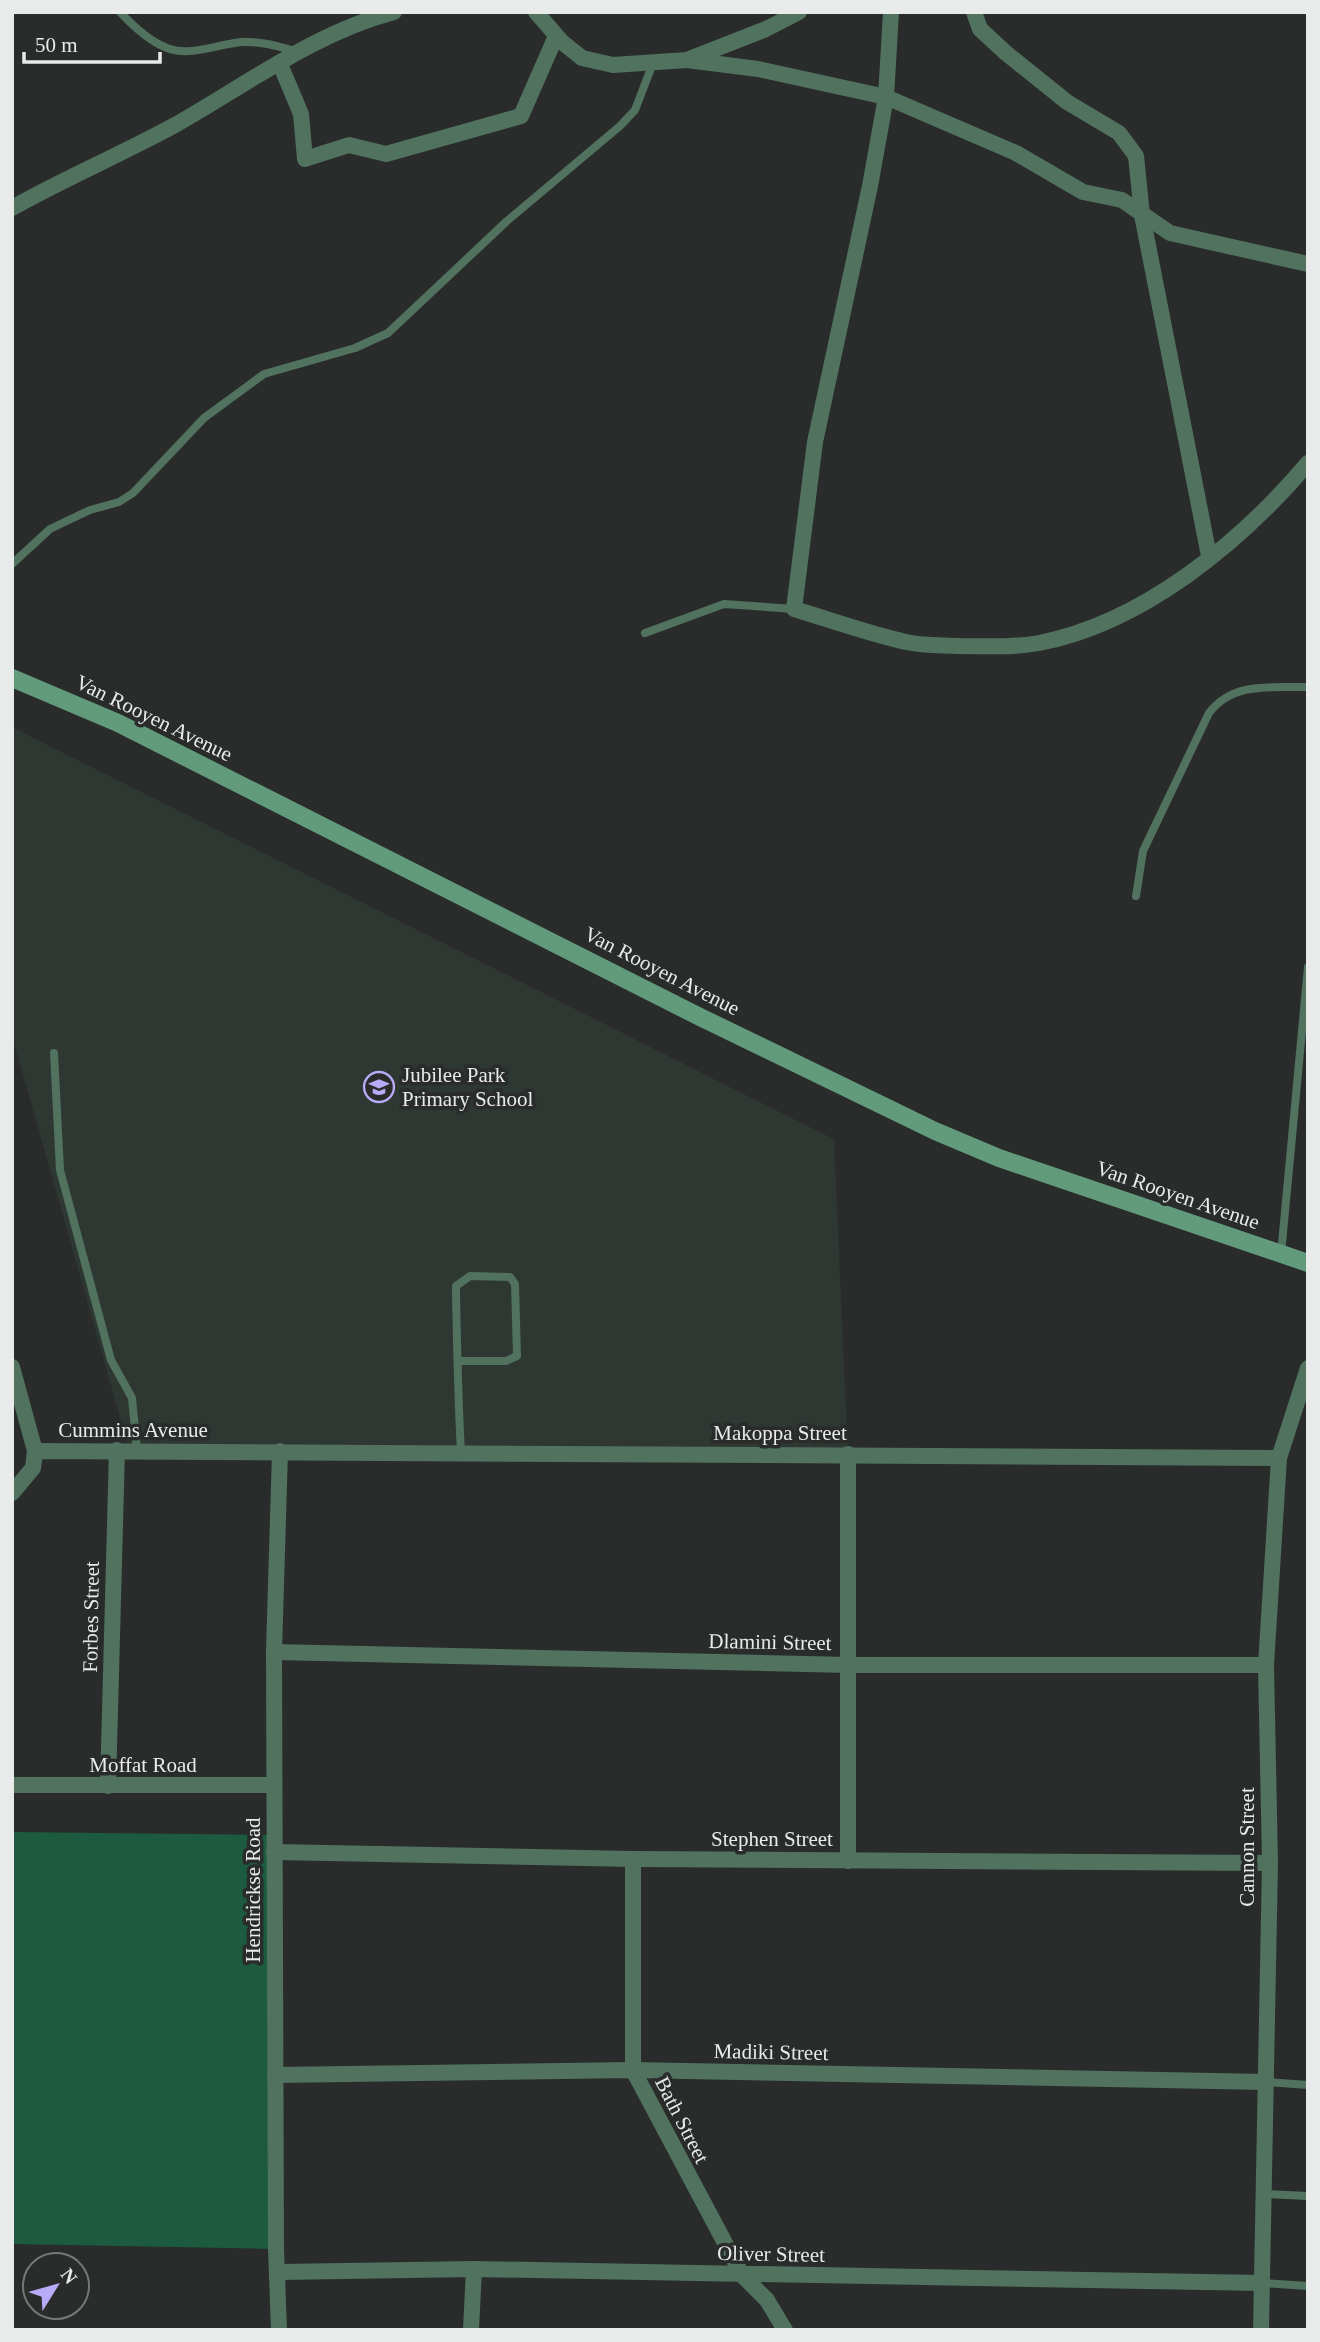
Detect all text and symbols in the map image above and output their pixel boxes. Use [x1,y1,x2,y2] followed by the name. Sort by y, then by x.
[24,21,161,65] scale bar
[35,33,78,57] text: 50 m
[72,670,236,766] street label: Van Rooyen Avenue
[580,921,744,1021] street label: Van Rooyen Avenue
[402,1063,533,1111] place label: Jubilee Park Primary School
[362,1070,396,1104] school or university icon: Jubilee Park Primary School
[1093,1156,1263,1234] street label: Van Rooyen Avenue
[58,1418,208,1442] street label: Cummins Avenue
[713,1421,847,1445] street label: Makoppa Street
[78,1561,104,1673] street label: Forbes Street
[708,1629,832,1655] street label: Dlamini Street
[89,1753,197,1777] street label: Moffat Road
[1235,1787,1259,1907] street label: Cannon Street
[241,1817,265,1963] street label: Hendrickse Road
[711,1827,833,1851] street label: Stephen Street
[713,2039,829,2065] street label: Madiki Street
[650,2073,714,2167] street label: Bath Street
[717,2241,825,2267] street label: Oliver Street
[21,2251,91,2321] north arrow
[57,2264,82,2288] text: N

